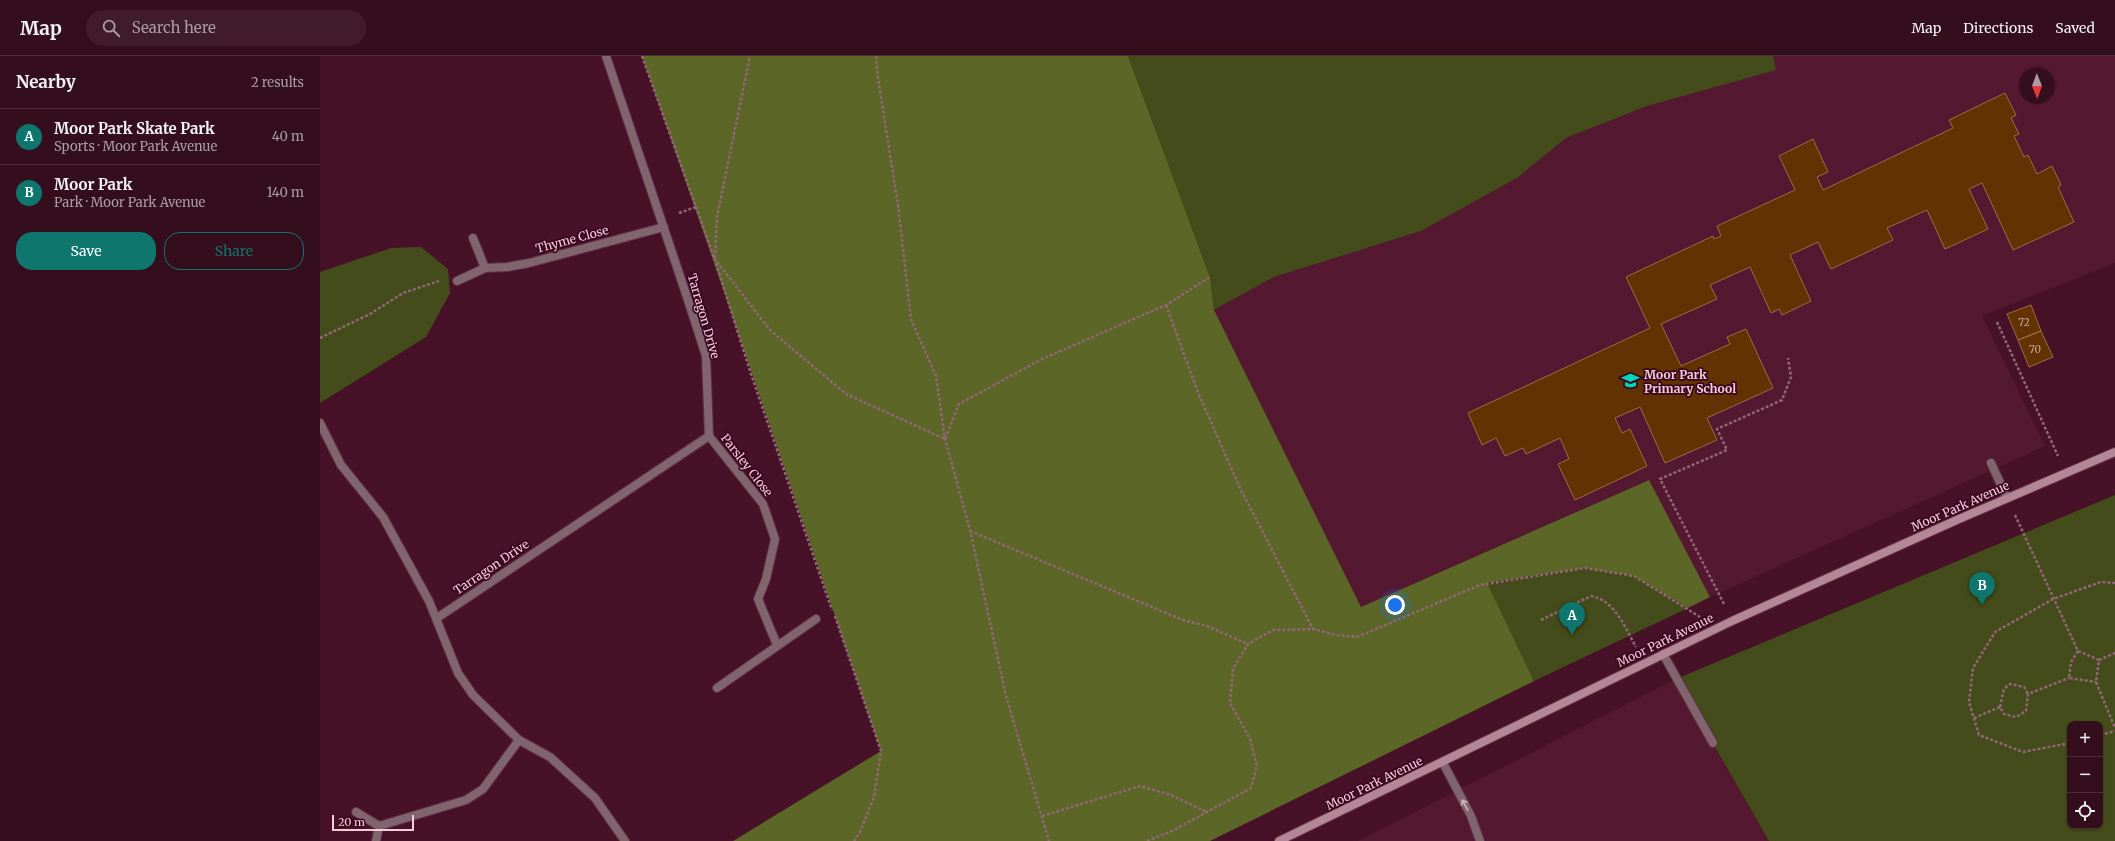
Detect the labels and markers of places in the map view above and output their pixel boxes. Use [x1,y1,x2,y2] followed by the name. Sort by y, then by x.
[1644,367,1736,396] place label: Moor Park Primary School
[1621,371,1641,391] school or university icon: Moor Park Primary School
[1969,572,1995,605] pin: B
[1559,602,1585,635] pin: A

